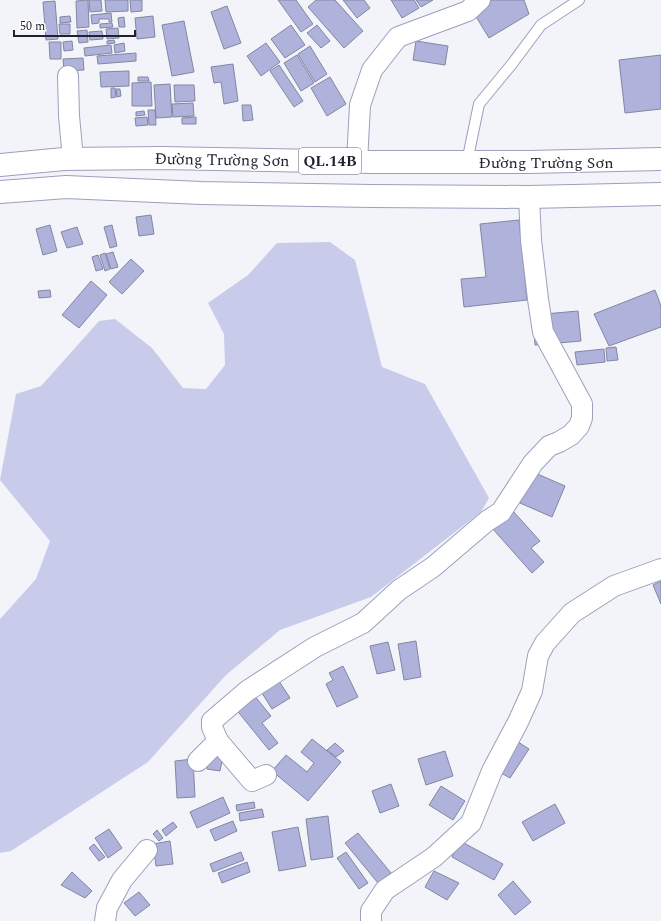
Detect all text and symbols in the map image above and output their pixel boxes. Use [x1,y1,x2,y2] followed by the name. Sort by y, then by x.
[14,12,135,38] scale bar
[20,17,45,36] text: 50 m
[154,147,290,173] street label: Đường Trường Sơn
[299,148,361,174] road number: QL.14B
[479,151,614,175] street label: Đường Trường Sơn

